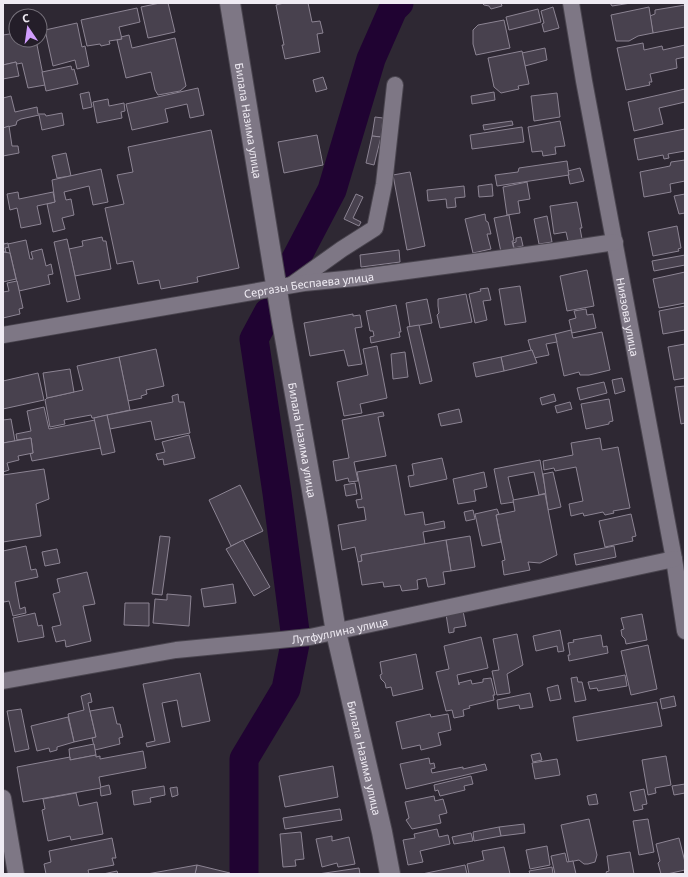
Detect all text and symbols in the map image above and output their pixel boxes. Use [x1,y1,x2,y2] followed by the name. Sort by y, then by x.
[8,8,48,48] north arrow
[20,10,31,26] text: С
[232,62,266,179] street label: Билала Назима улица
[243,268,375,301] street label: Сергазы Беспаева улица
[614,276,643,357] street label: Ниязова улица
[286,381,321,499] street label: Билала Назима улица
[291,613,389,646] street label: Лутфуллина улица
[345,699,385,816] street label: Билала Назима улица

